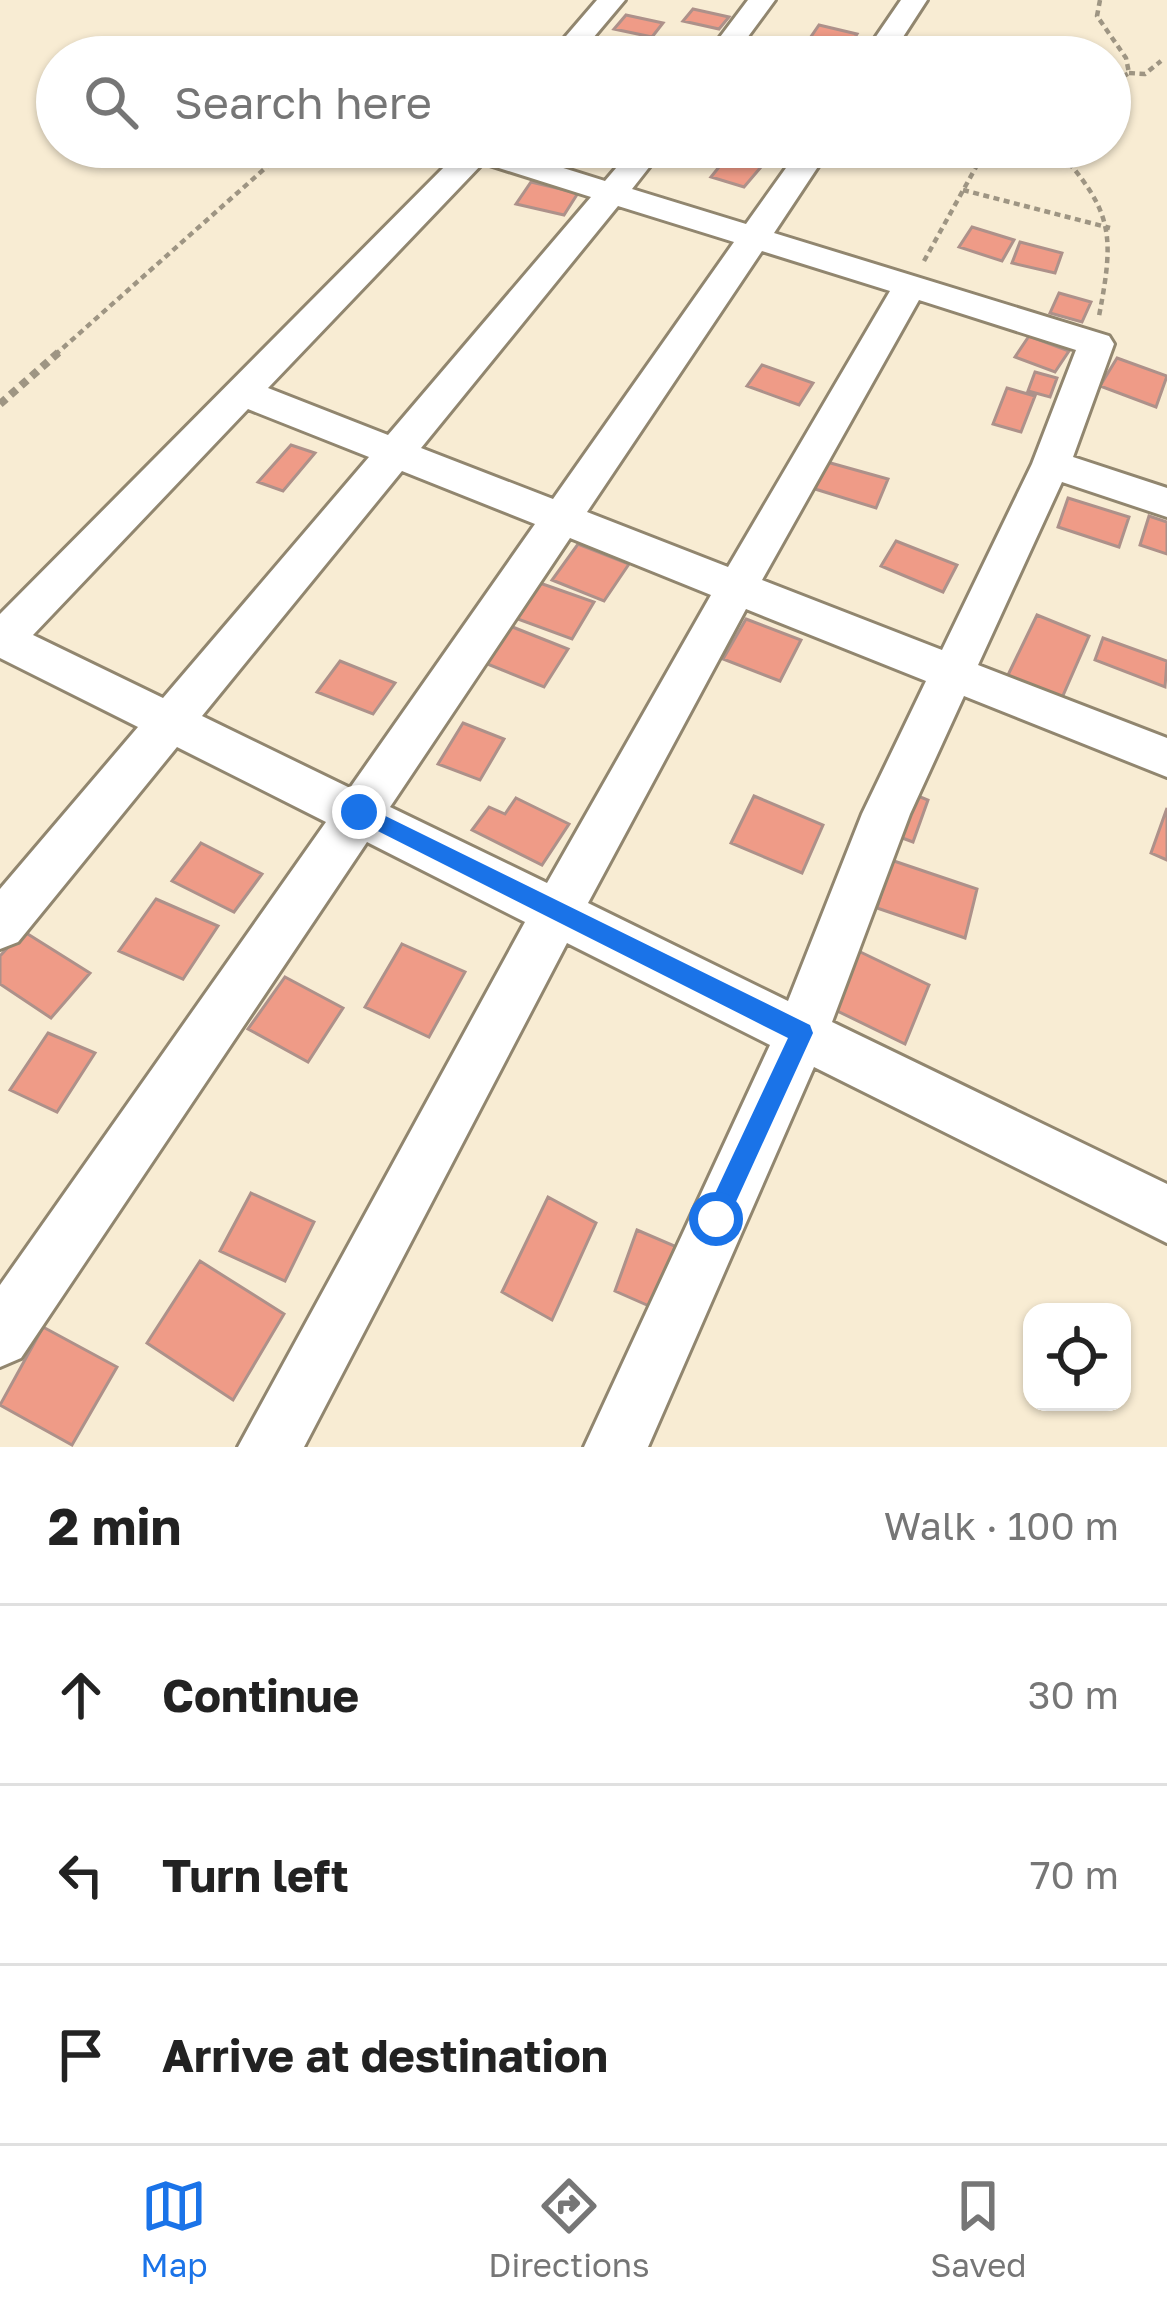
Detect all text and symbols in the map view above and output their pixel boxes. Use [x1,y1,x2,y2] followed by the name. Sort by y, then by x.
[36,36,1131,168] search box
[78,69,144,135] icon: search
[174,75,432,129] text: Search here
[332,785,386,839] route end
[689,1192,743,1246] route start
[1023,1303,1131,1411] map controls
[1023,1303,1131,1411] button: locate
[48,1495,181,1556] text: 2 min
[884,1502,1119,1549] text: Walk · 100 m
[48,1662,114,1728] icon: ahead
[162,1668,359,1722] text: Continue
[1028,1671,1119,1718] text: 30 m
[48,1842,114,1908] icon: left
[162,1848,349,1902] text: Turn left
[1030,1851,1119,1898] text: 70 m
[48,2022,114,2088] icon: arrive
[162,2028,608,2082] text: Arrive at destination
[140,2173,208,2284] tab: Map
[488,2173,650,2284] tab: Directions
[930,2173,1027,2284] tab: Saved

